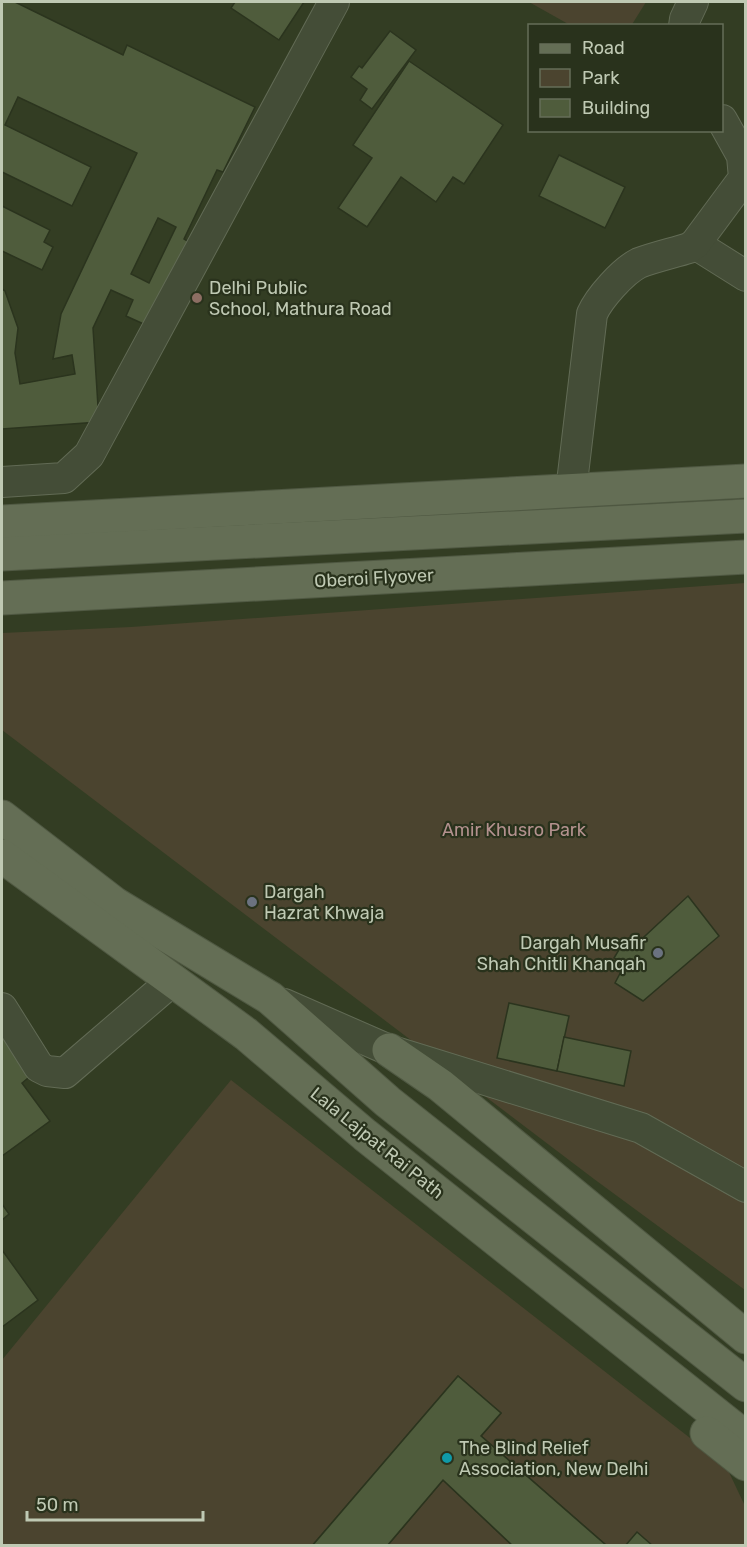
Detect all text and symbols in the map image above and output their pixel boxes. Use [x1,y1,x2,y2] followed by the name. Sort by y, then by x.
[528,24,723,132] legend
[582,37,625,59] text: Road
[582,67,620,89] text: Park
[582,97,650,119] text: Building
[209,277,392,320] place label: Delhi Public School, Mathura Road
[190,291,204,305] marker: Delhi Public School, Mathura Road
[314,564,435,592] street label: Oberoi Flyover
[442,819,587,841] park label: Amir Khusro Park
[264,881,384,924] place label: Dargah Hazrat Khwaja
[245,895,259,909] marker: Dargah Hazrat Khwaja
[477,932,646,975] place label: Dargah Musafir Shah Chitli Khanqah
[651,946,665,960] marker: Dargah Musafir Shah Chitli Khanqah
[306,1082,448,1204] street label: Lala Lajpat Rai Path
[459,1437,648,1480] place label: The Blind Relief Association, New Delhi
[440,1451,454,1465] marker: The Blind Relief Association, New Delhi
[27,1484,202,1522] scale bar
[36,1494,79,1516] text: 50 m

